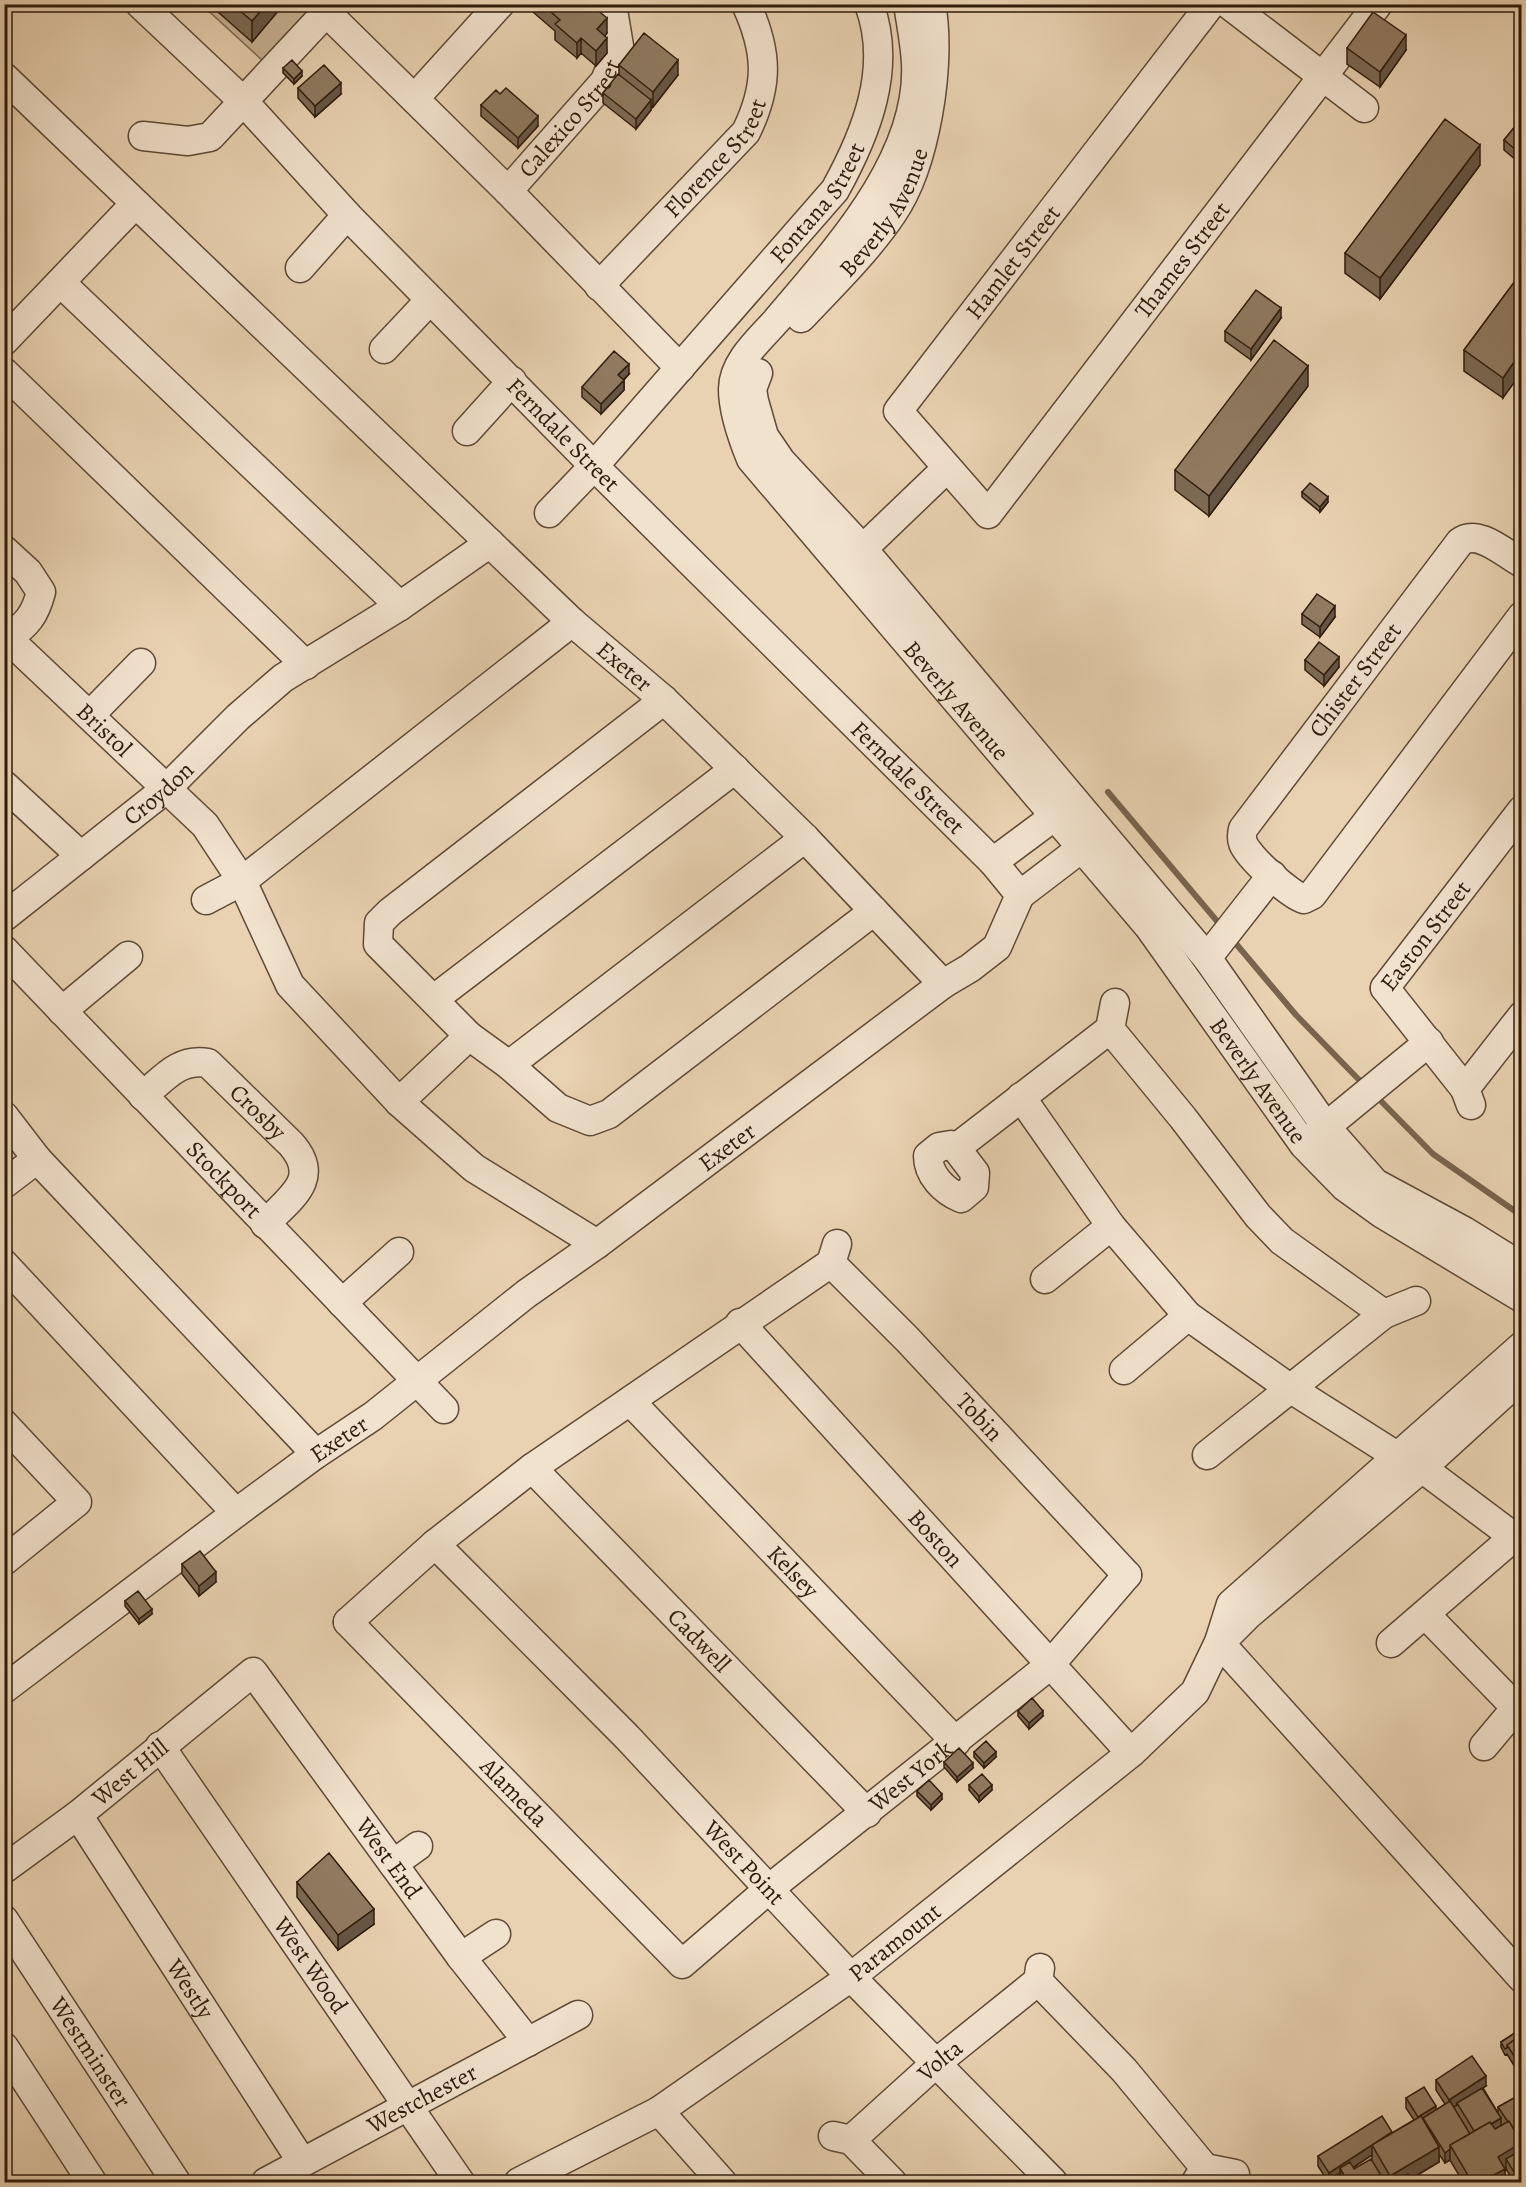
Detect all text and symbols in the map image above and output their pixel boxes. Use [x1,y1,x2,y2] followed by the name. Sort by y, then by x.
[511,54,628,184] street label: Calexico Street
[657,95,774,224] street label: Florence Street
[762,138,872,270] street label: Fontana Street
[832,144,936,284] street label: Beverly Avenue
[1127,195,1237,325] street label: Thames Street
[958,198,1068,326] street label: Hamlet Street
[500,370,627,499] street label: Ferndale Street
[1301,616,1409,744] street label: Chister Street
[590,634,659,699] street label: Exeter
[896,634,1016,767] street label: Beverly Avenue
[70,696,139,764] street label: Bristol
[844,714,972,841] street label: Ferndale Street
[117,754,201,833] street label: Croydon
[1372,874,1478,998] street label: Easton Street
[1202,1011,1314,1150] street label: Beverly Avenue
[223,1077,294,1147] street label: Crosby
[692,1115,762,1179] street label: Exeter
[179,1134,269,1226] street label: Stockport
[949,1386,1010,1448] street label: Tobin
[304,1408,374,1470] street label: Exeter
[901,1502,971,1574] street label: Boston
[760,1538,826,1605] street label: Kelsey
[660,1601,738,1679] street label: Cadwell
[84,1731,175,1814] street label: West Hill
[861,1733,959,1820] street label: West York
[472,1750,556,1835] street label: Alameda
[348,1810,429,1905] street label: West End
[696,1812,792,1912] street label: West Point
[842,1895,948,1989] street label: Paramount
[266,1909,356,2020] street label: West Wood
[159,1952,222,2025] street label: Westly
[42,1990,139,2114] street label: Westminster
[910,2031,970,2089] street label: Volta
[361,2056,483,2141] street label: Westchester

